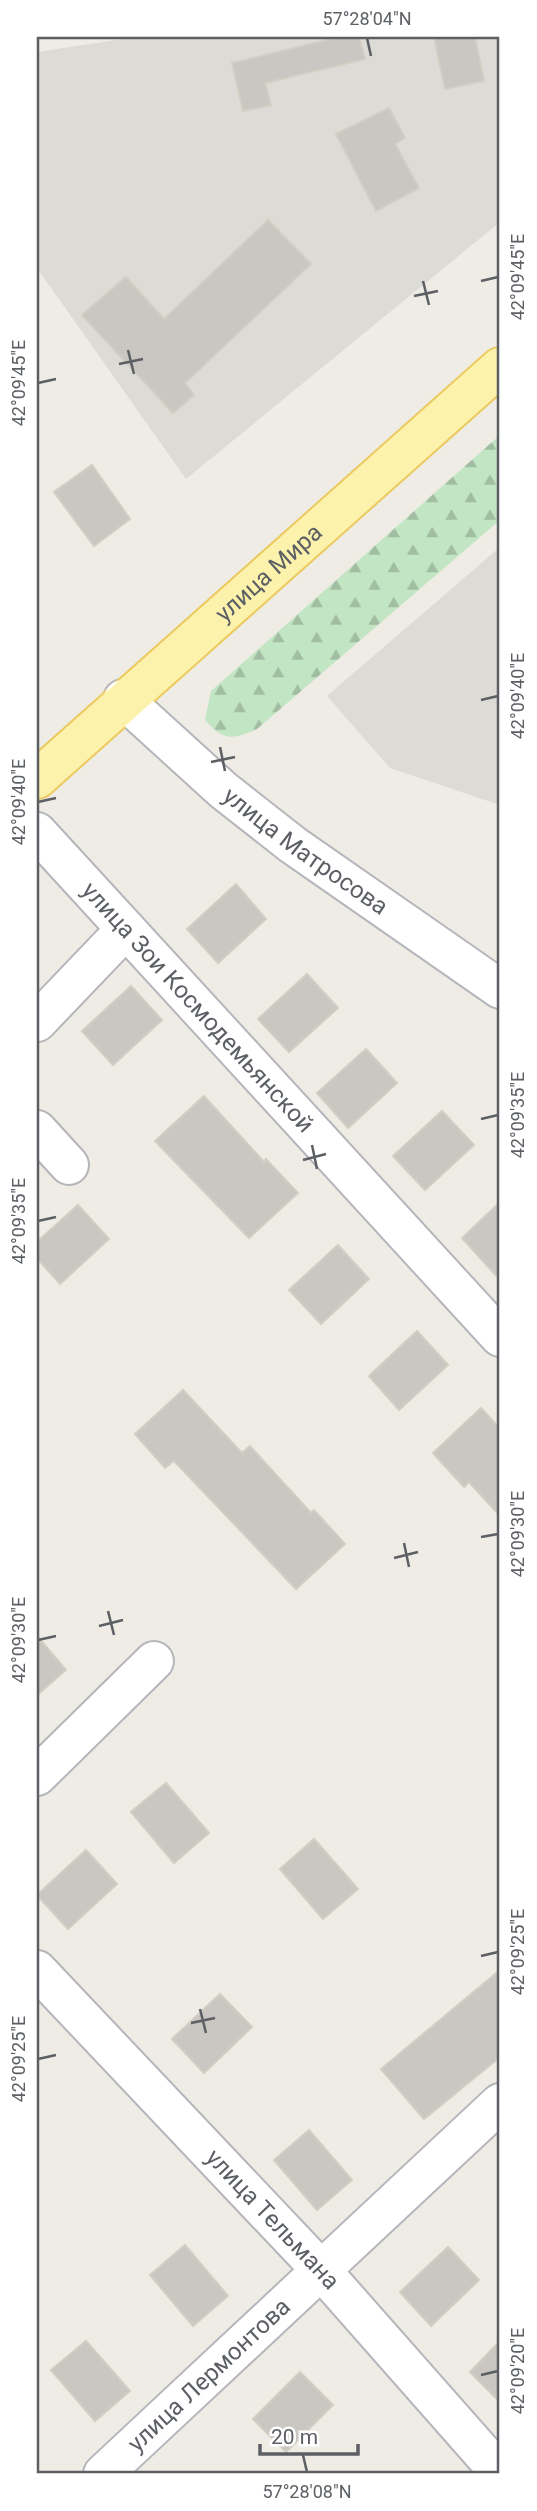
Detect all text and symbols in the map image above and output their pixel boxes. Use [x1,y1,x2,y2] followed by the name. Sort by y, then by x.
[322,8,412,29] text: 57°28'04"N
[507,234,528,320] text: 42°09'45"E
[8,340,29,426] text: 42°09'45"E
[210,518,328,628] street label: улица Мира
[507,653,528,739] text: 42°09'40"E
[8,759,29,845] text: 42°09'40"E
[218,782,393,921] street label: улица Матросова
[76,877,320,1138] street label: улица Зои Космодемьянской
[507,1072,528,1158] text: 42°09'35"E
[8,1178,29,1264] text: 42°09'35"E
[507,1491,528,1577] text: 42°09'30"E
[8,1597,29,1683] text: 42°09'30"E
[507,1909,528,1995] text: 42°09'25"E
[8,2016,29,2102] text: 42°09'25"E
[200,2143,345,2295] street label: улица Тельмана
[122,2292,296,2458] street label: улица Лермонтова
[507,2328,528,2414] text: 42°09'20"E
[260,2413,358,2457] scale bar
[271,2425,318,2449] text: 20 m
[262,2481,352,2502] text: 57°28'08"N

